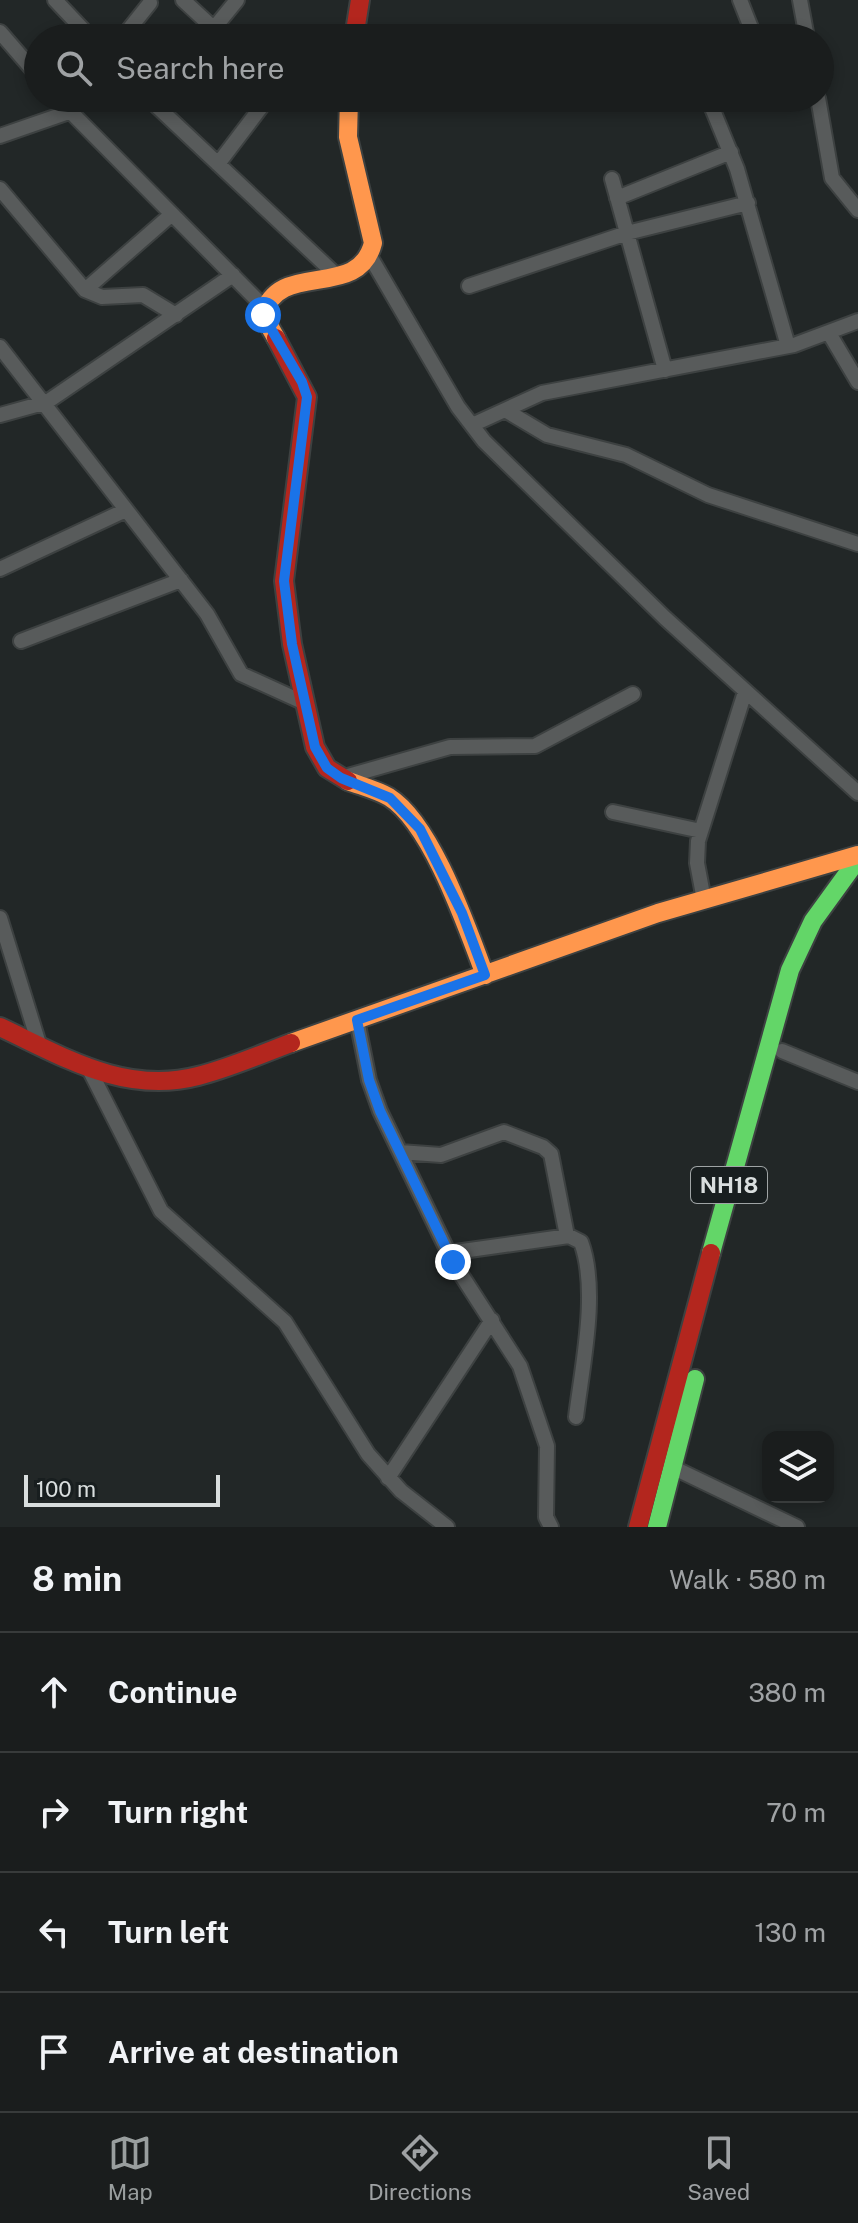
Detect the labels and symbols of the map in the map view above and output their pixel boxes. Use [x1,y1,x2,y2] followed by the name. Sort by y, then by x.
[245,297,281,333] route start
[691,1167,767,1203] road number: NH18
[435,1244,471,1280] route end
[24,1471,220,1507] scale bar

